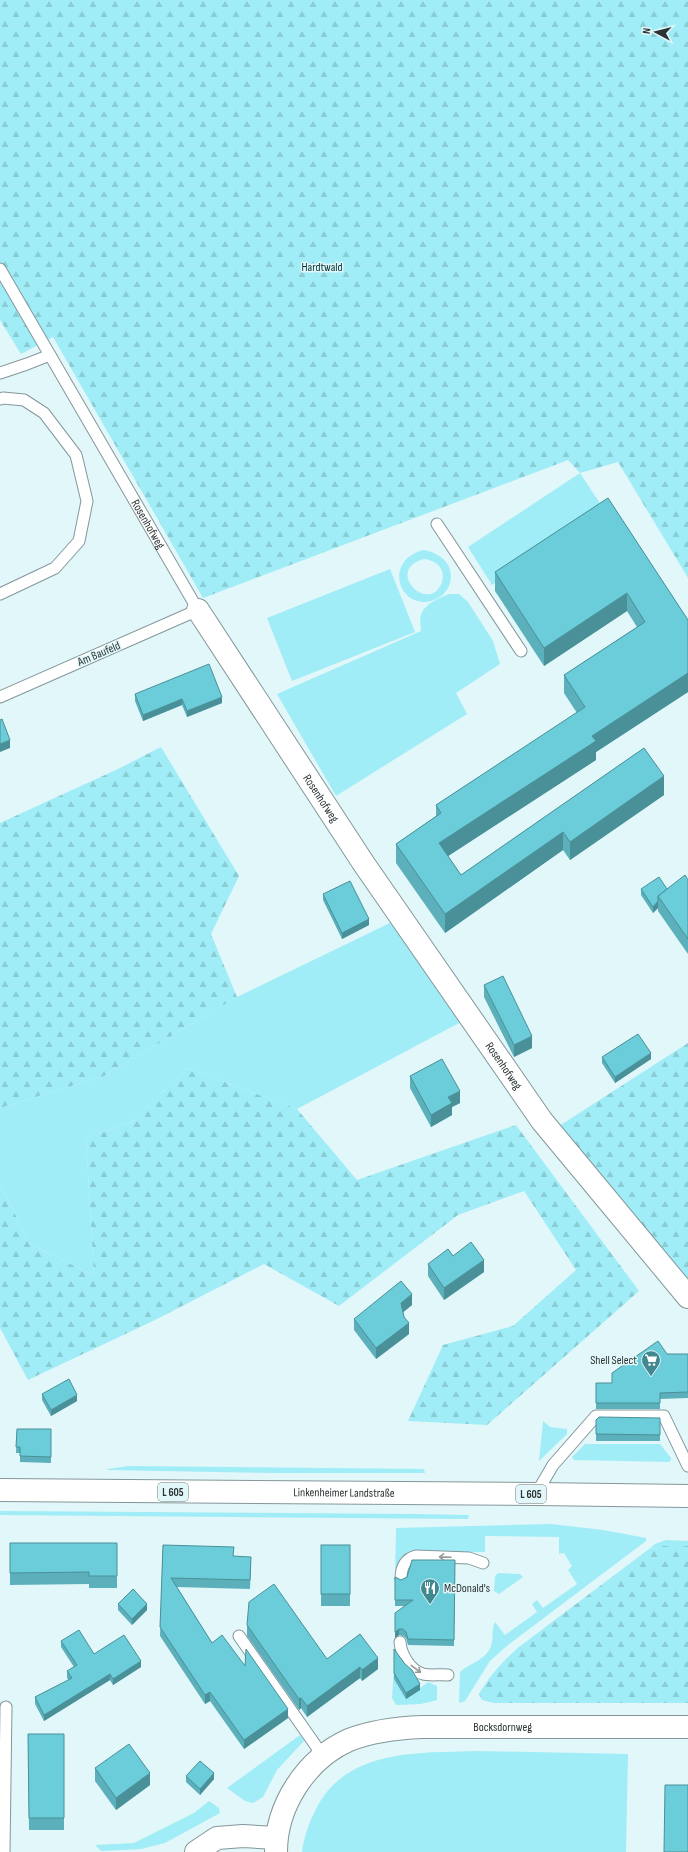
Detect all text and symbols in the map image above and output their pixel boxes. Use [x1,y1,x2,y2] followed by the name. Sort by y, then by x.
[636,12,676,52] north arrow
[640,27,653,35] text: N
[301,260,343,275] park label: Hardtwald
[128,497,168,552] street label: Rosenhofweg
[74,638,123,670] street label: Am Baufeld
[300,771,342,825] street label: Rosenhofweg
[482,1039,526,1093] street label: Rosenhofweg
[640,1349,662,1377] supermarket icon: Shell Select
[590,1353,637,1368] place label: Shell Select
[158,1483,188,1501] road number: L 605
[293,1485,395,1500] street label: Linkenheimer Landstraße
[516,1485,546,1503] road number: L 605
[439,1553,452,1561] one-way arrow
[419,1577,441,1605] restaurant icon: McDonald's
[444,1581,490,1596] place label: McDonald's
[411,1665,422,1673] one-way arrow
[473,1720,532,1735] street label: Bocksdornweg

